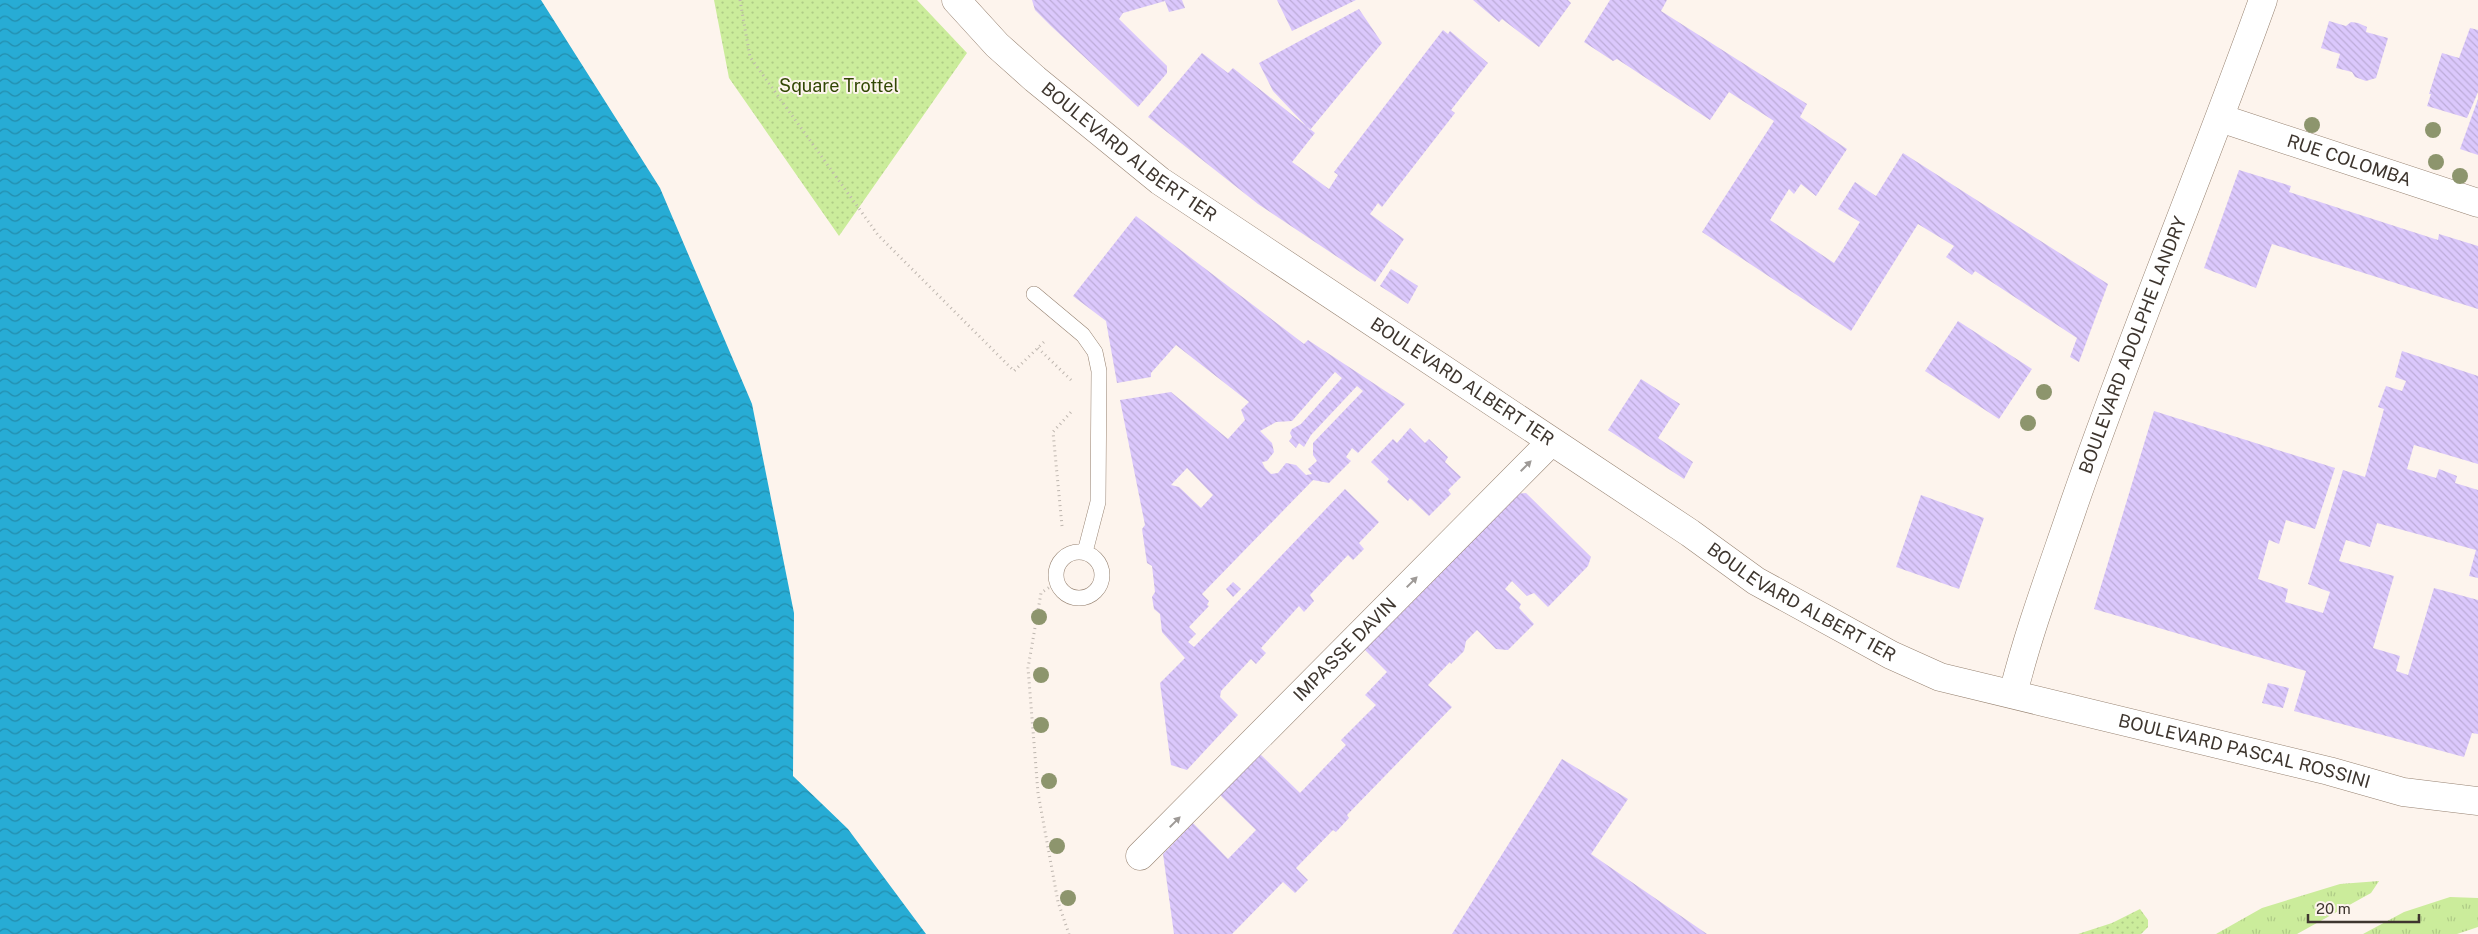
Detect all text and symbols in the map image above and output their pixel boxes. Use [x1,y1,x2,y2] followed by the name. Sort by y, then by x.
[779,75,899,96] park label: Square Trottel
[1037,78,1221,226] street label: BOULEVARD ALBERT 1ER
[2284,130,2414,190] street label: RUE COLOMBA
[2074,213,2190,476] street label: BOULEVARD ADOLPHE LANDRY
[1367,313,1558,450] street label: BOULEVARD ALBERT 1ER
[1520,461,1532,473] one-way arrow
[1703,538,1900,666] street label: BOULEVARD ALBERT 1ER
[1406,576,1418,588] one-way arrow
[1289,593,1400,705] street label: IMPASSE DAVIN
[2116,710,2373,792] street label: BOULEVARD PASCAL ROSSINI
[1168,816,1180,828] one-way arrow
[2308,892,2419,924] scale bar
[2316,900,2351,917] text: 20 m

